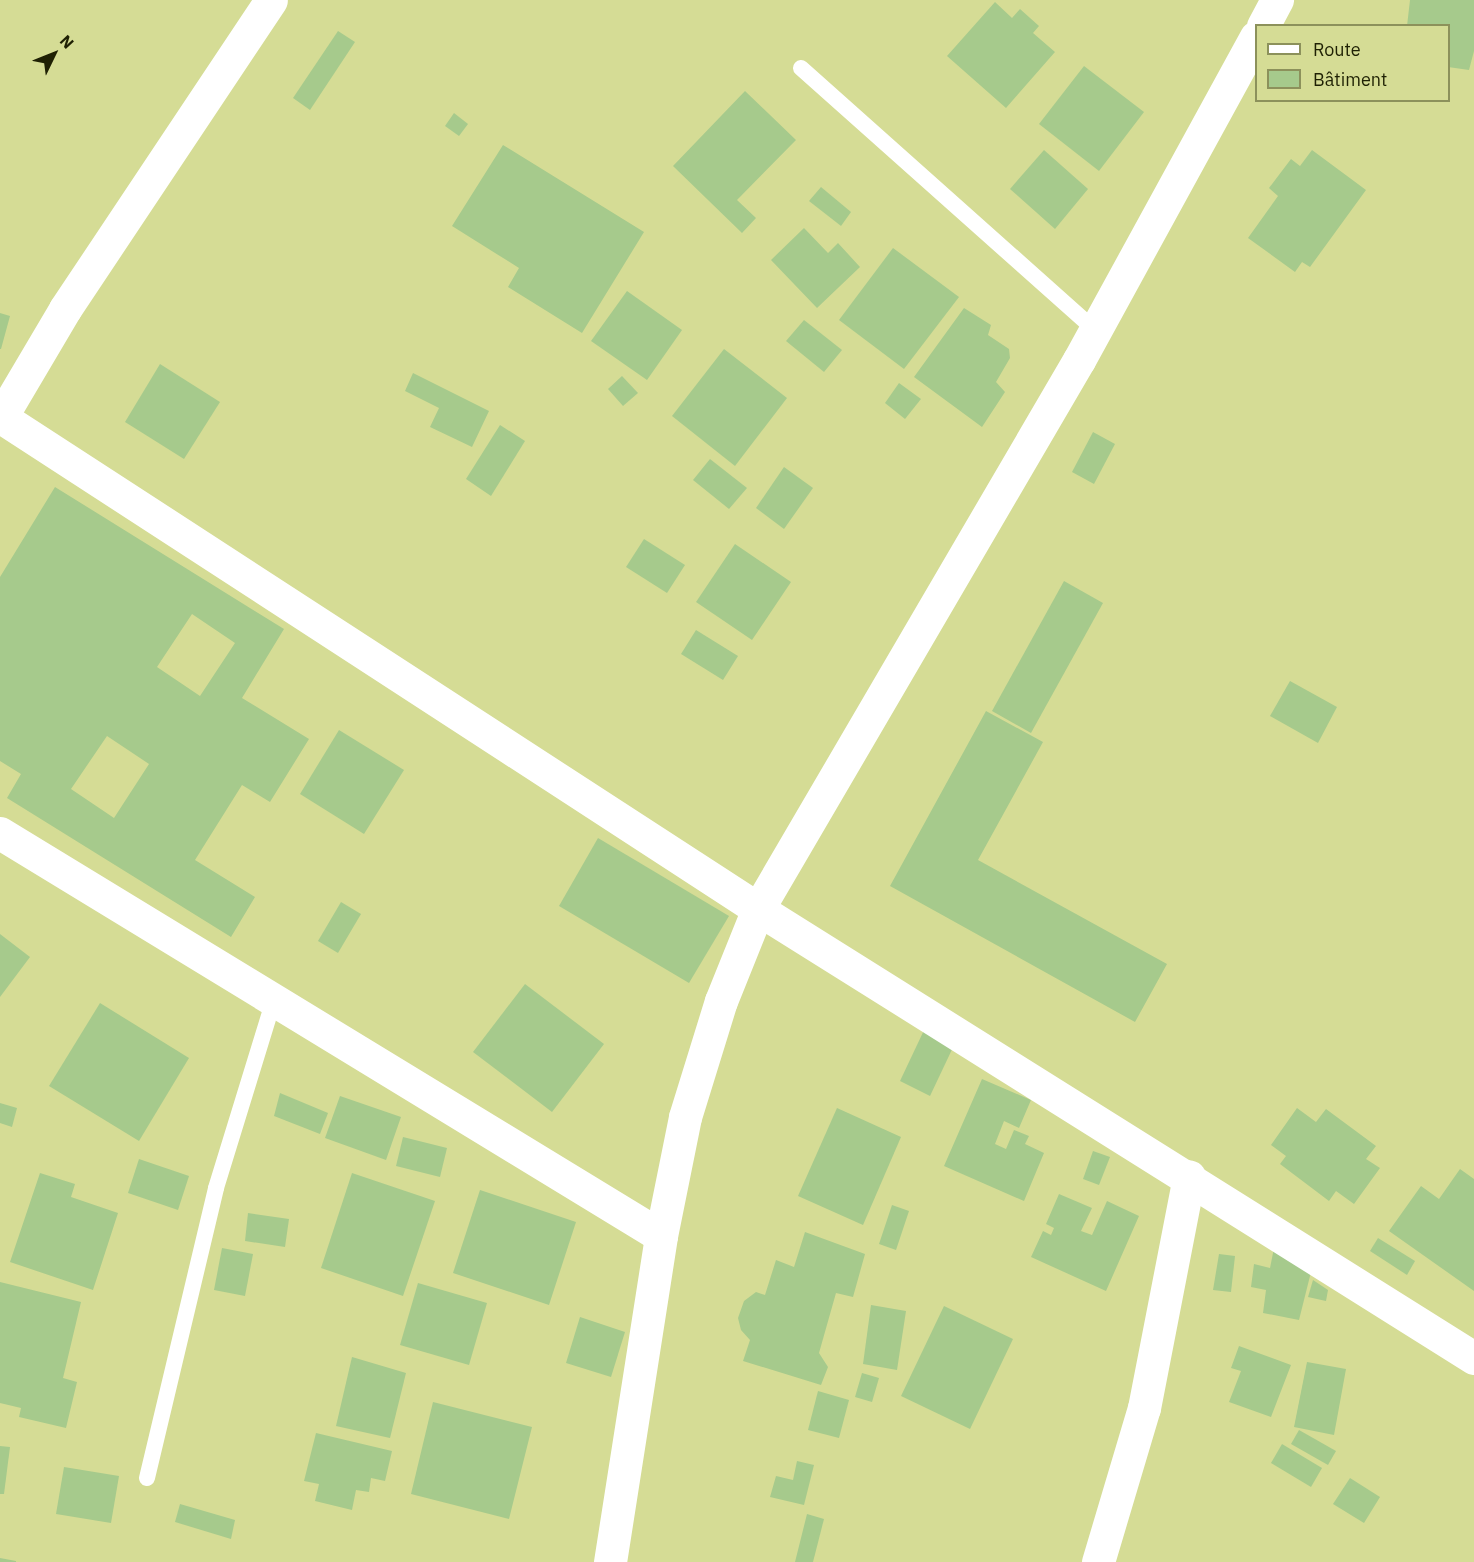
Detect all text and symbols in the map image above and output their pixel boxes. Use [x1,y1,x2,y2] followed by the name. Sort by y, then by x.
[24,24,84,84] north arrow
[1255,24,1450,102] legend
[56,31,78,53] text: N
[1313,38,1361,61] text: Route
[1313,68,1387,91] text: Bâtiment

